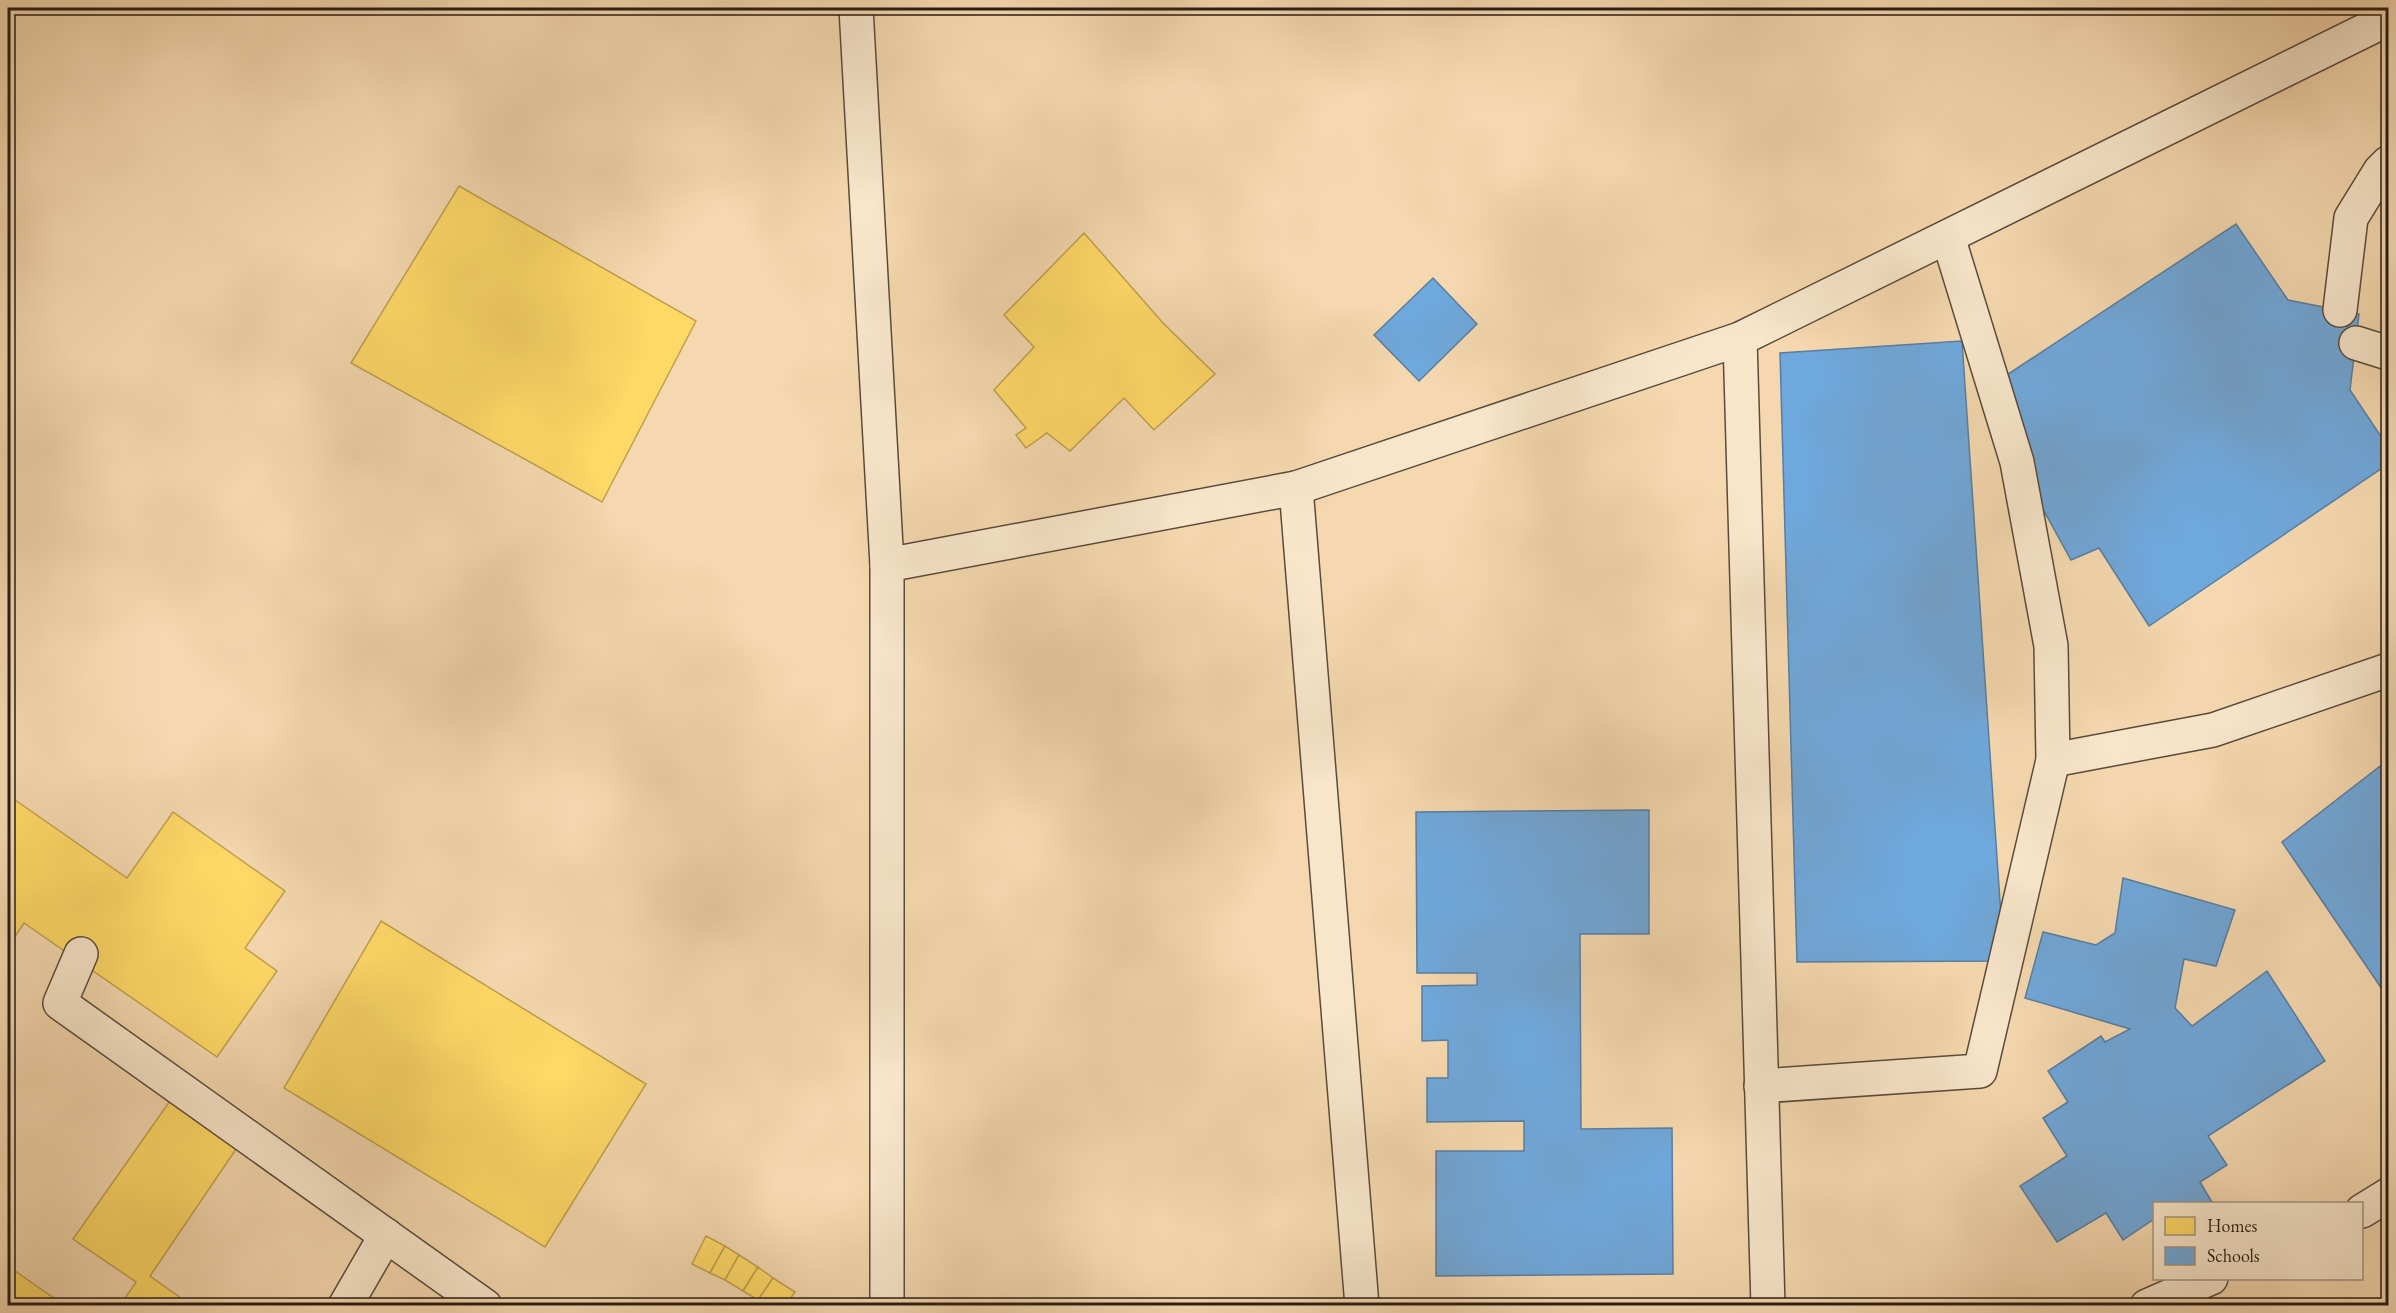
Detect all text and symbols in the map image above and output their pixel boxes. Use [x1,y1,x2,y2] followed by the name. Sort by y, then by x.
[2153,1202,2363,1280] legend
[2207,1214,2258,1237] text: Homes
[2207,1244,2260,1267] text: Schools

